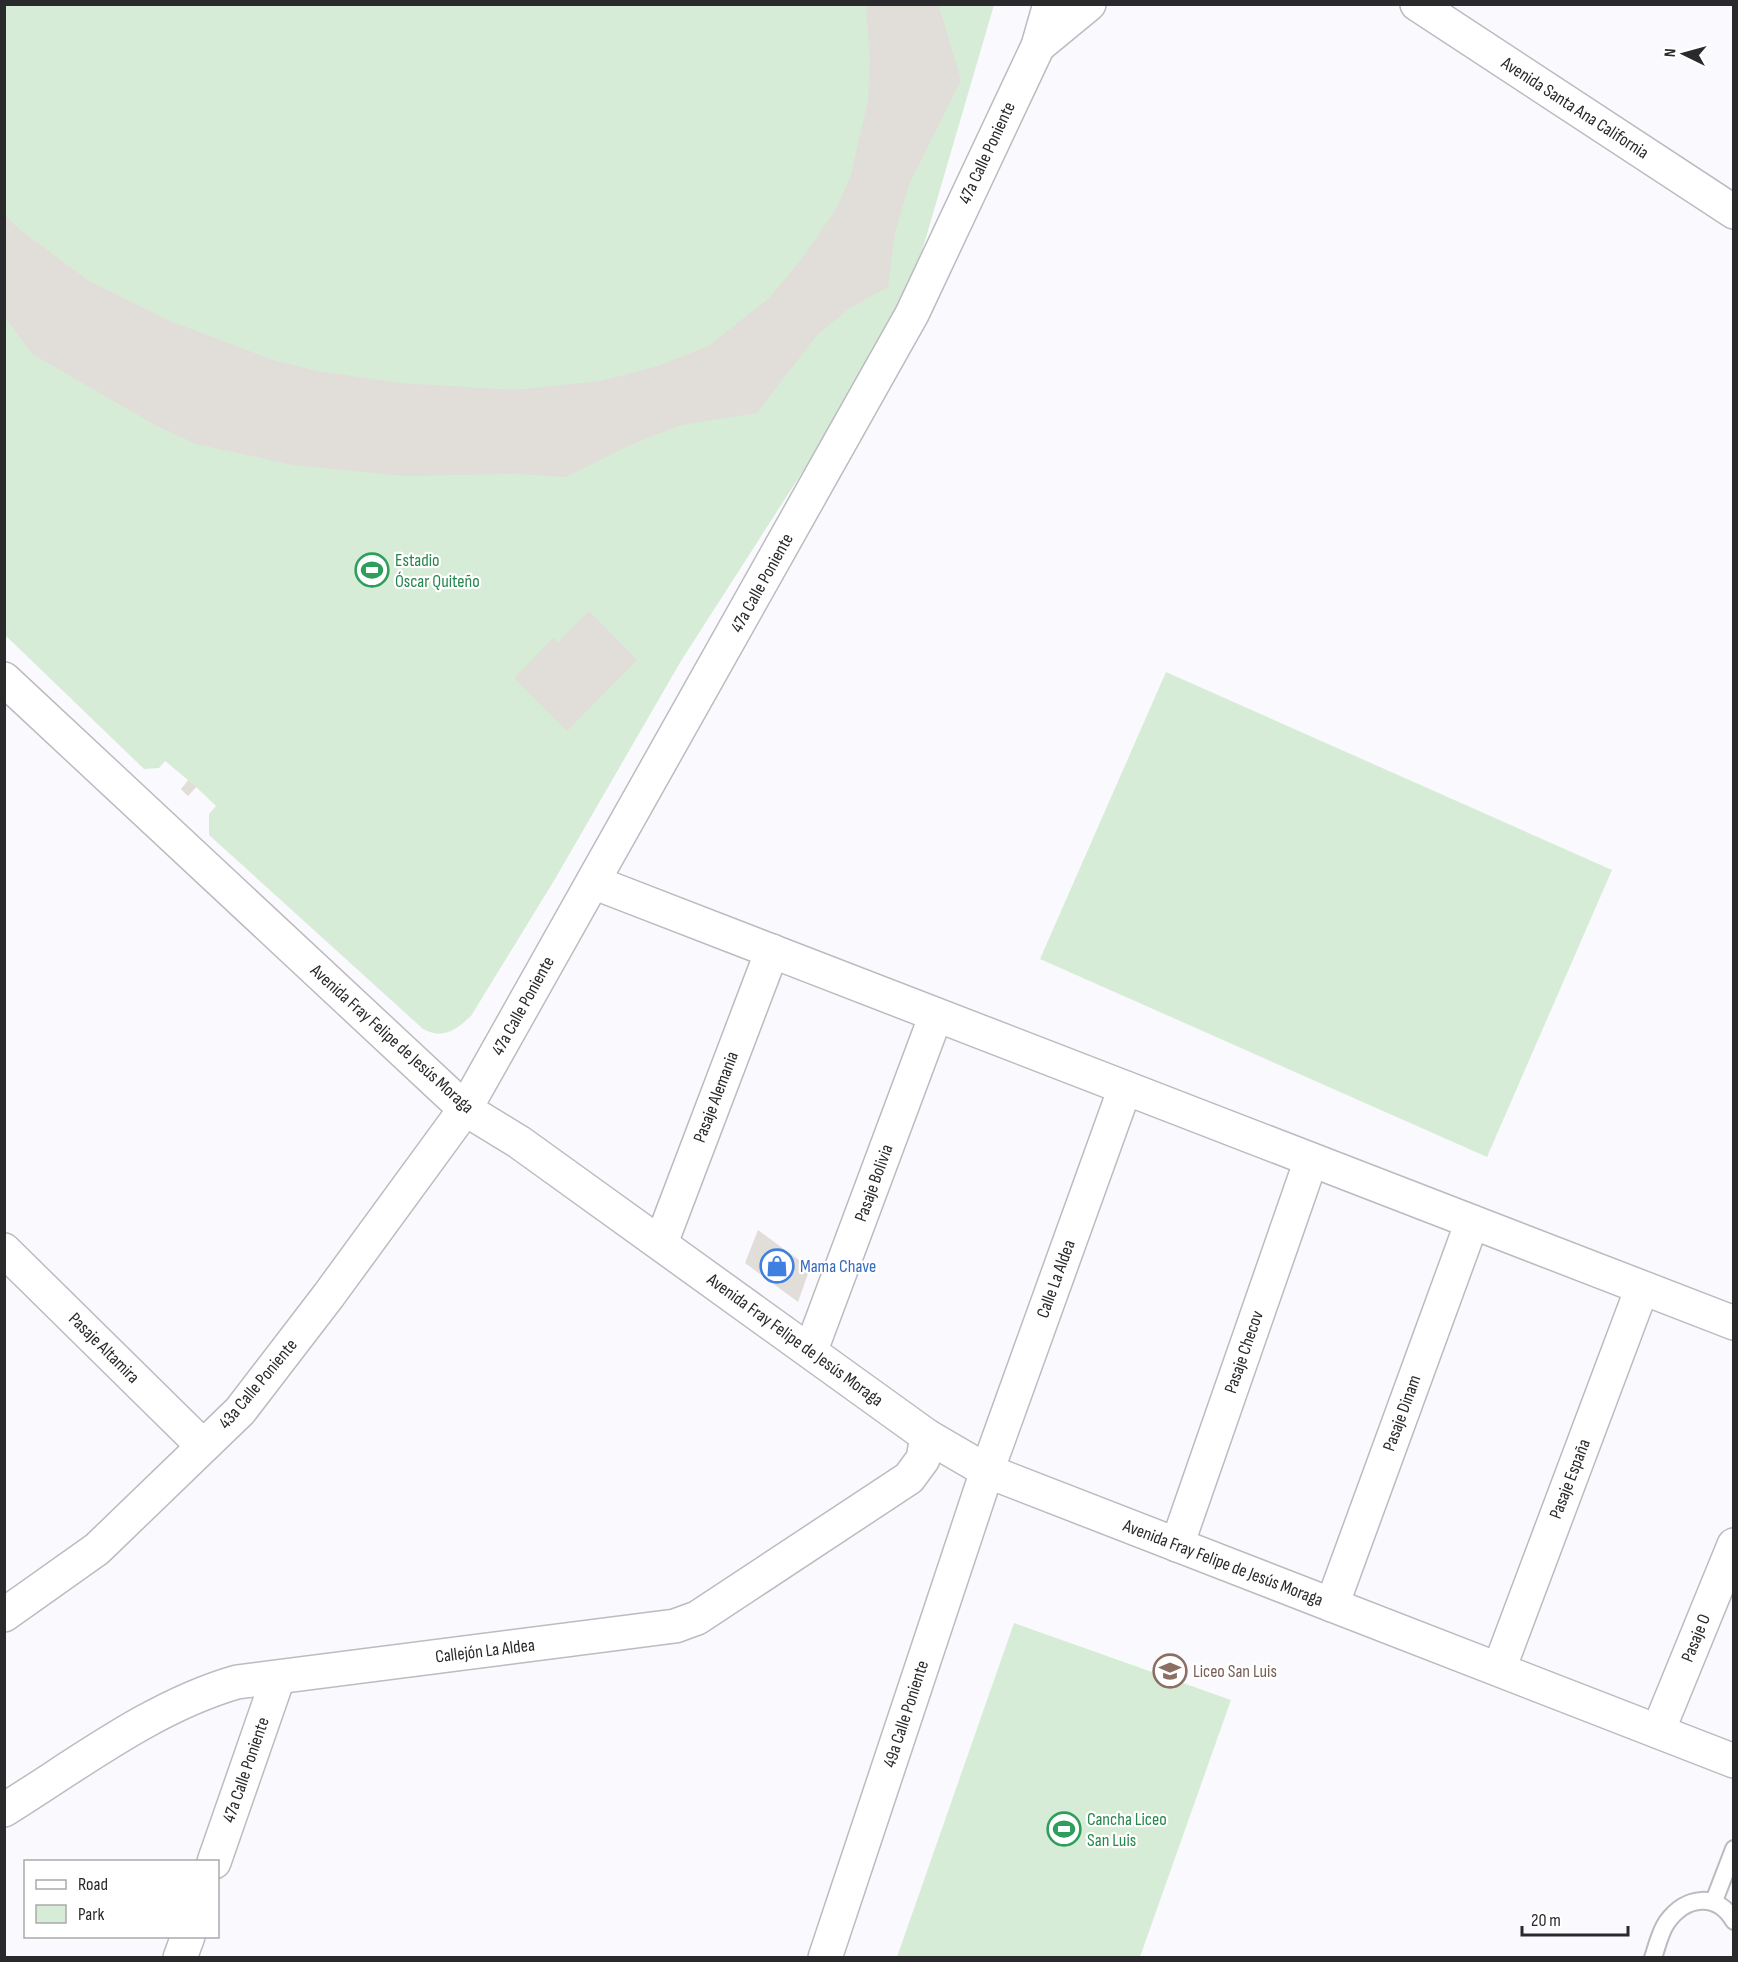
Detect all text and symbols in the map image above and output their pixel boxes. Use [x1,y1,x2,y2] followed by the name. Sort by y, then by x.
[1654,24,1714,84] north arrow
[1661,48,1680,58] text: N
[1497,52,1652,163] street label: Avenida Santa Ana California
[954,99,1020,207] street label: 47a Calle Poniente
[726,530,798,636] street label: 47a Calle Poniente
[395,550,480,592] place label: Estadio Óscar Quiteño
[354,552,390,588] sports icon: Estadio Óscar Quiteño
[487,953,559,1059] street label: 47a Calle Poniente
[305,959,478,1118] street label: Avenida Fray Felipe de Jesús Moraga
[689,1048,743,1146] street label: Pasaje Alemania
[850,1141,898,1225] street label: Pasaje Bolivia
[1032,1237,1080,1321] street label: Calle La Aldea
[759,1248,795,1284] shop icon: Mama Chave
[800,1256,876,1277] place label: Mama Chave
[702,1269,887,1411] street label: Avenida Fray Felipe de Jesús Moraga
[64,1308,144,1388] street label: Pasaje Altamira
[1220,1308,1268,1396] street label: Pasaje Checov
[214,1335,302,1433] street label: 43a Calle Poniente
[1379,1372,1425,1454] street label: Pasaje Dinam
[1545,1436,1595,1522] street label: Pasaje España
[1119,1515,1326,1611] street label: Avenida Fray Felipe de Jesús Moraga
[1677,1611,1715,1665] street label: Pasaje O
[434,1634,536,1668] street label: Callejón La Aldea
[1152,1653,1188,1689] school or university icon: Liceo San Luis
[879,1658,933,1770] street label: 49a Calle Poniente
[1193,1661,1277,1682] place label: Liceo San Luis
[218,1715,274,1825] street label: 47a Calle Poniente
[1087,1809,1167,1851] place label: Cancha Liceo San Luis
[1046,1811,1082,1847] sports icon: Cancha Liceo San Luis
[24,1860,219,1938] legend
[78,1874,108,1895] text: Road
[1522,1899,1628,1937] scale bar
[78,1904,104,1925] text: Park
[1531,1910,1561,1931] text: 20 m

